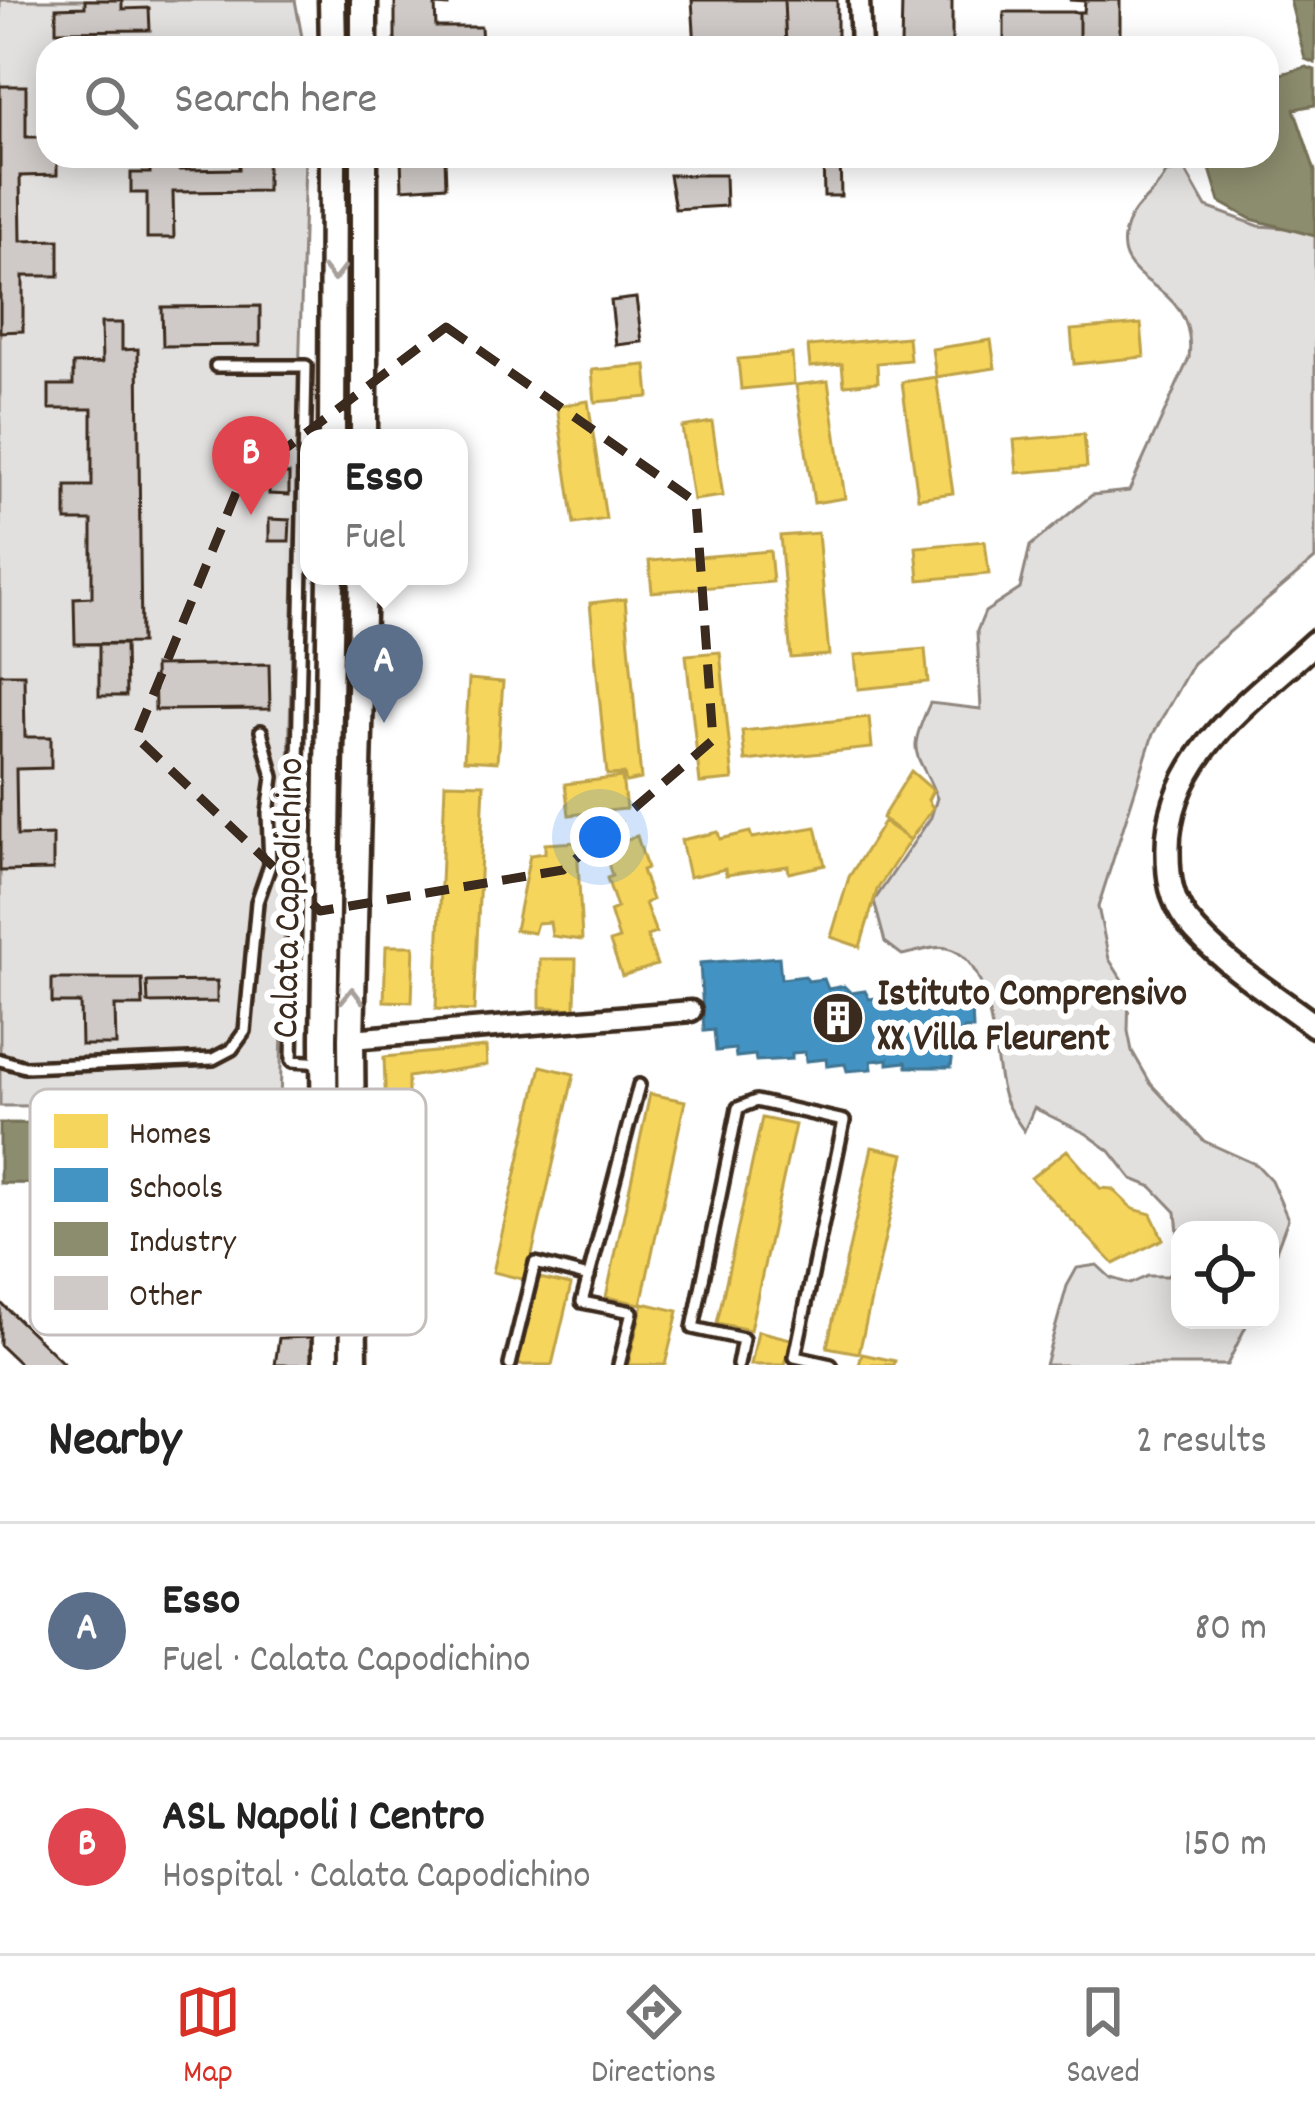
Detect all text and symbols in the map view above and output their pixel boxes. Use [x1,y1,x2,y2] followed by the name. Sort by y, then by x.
[36,36,1279,168] search box
[78,69,144,135] icon: search
[174,70,377,134] text: Search here
[321,264,347,283] one-way arrow
[212,416,290,515] pin: B
[300,429,468,585] popup
[345,448,423,512] text: Esso
[345,512,405,567] text: Fuel
[345,624,423,723] pin: A
[261,757,321,1039] street label: Calata Capodichino
[570,807,630,867] your location
[877,969,1187,1069] place label: Istituto Comprensivo XX Villa Fleurent
[339,986,365,1005] one-way arrow
[810,990,866,1046] building icon: Istituto Comprensivo XX Villa Fleurent
[30,1089,426,1335] legend
[129,1113,212,1160] text: Homes
[129,1167,223,1214] text: Schools
[129,1221,236,1268] text: Industry
[1171,1221,1279,1329] map controls
[1171,1221,1279,1329] button: locate
[129,1275,203,1322] text: Other
[48,1407,181,1479] text: Nearby
[1136,1416,1267,1471] text: 2 results
[162,1571,240,1635] text: Esso
[76,1603,98,1658] text: A
[1194,1603,1267,1658] text: 80 m
[162,1635,531,1690] text: Fuel · Calata Capodichino
[162,1787,485,1851] text: ASL Napoli 1 Centro
[78,1819,96,1874] text: B
[1183,1819,1267,1874] text: 150 m
[162,1851,591,1906] text: Hospital · Calata Capodichino
[175,1979,241,2098] tab: Map
[591,1979,716,2098] tab: Directions
[1066,1979,1140,2098] tab: Saved

